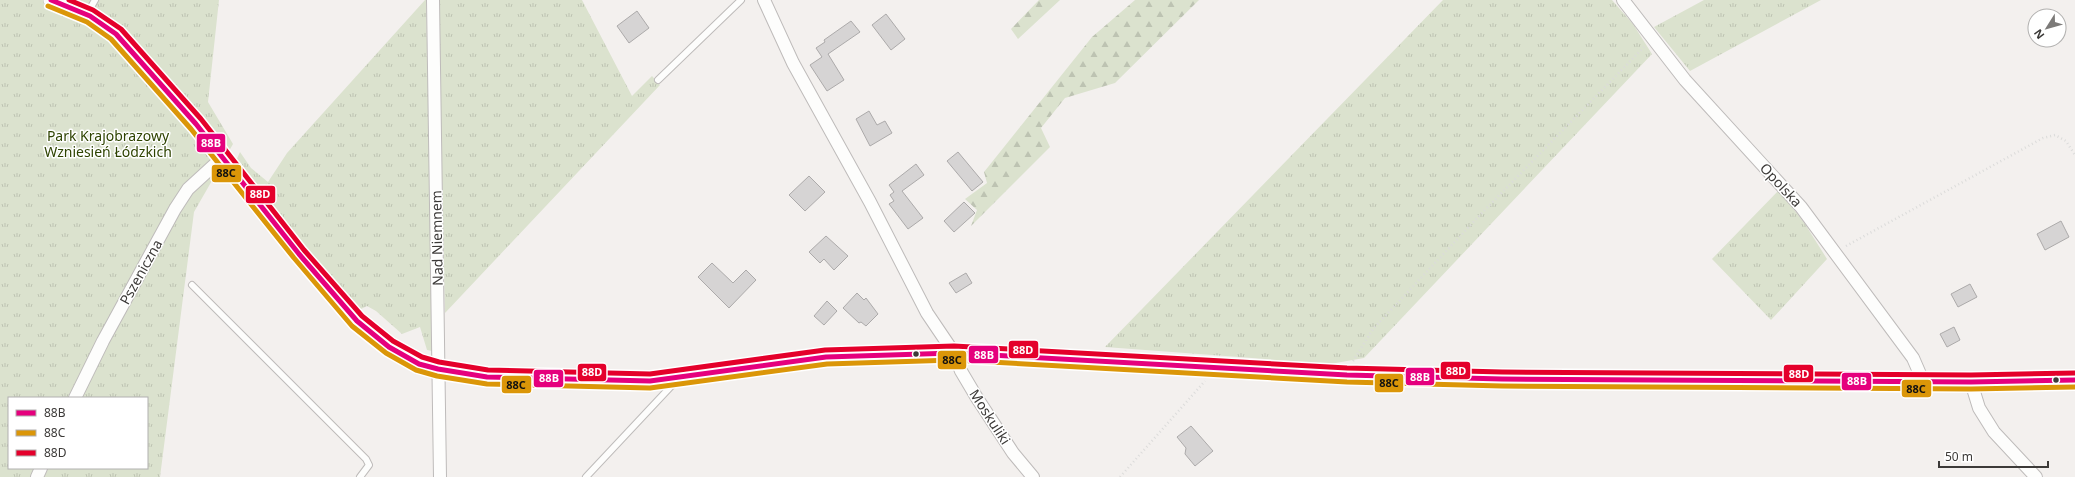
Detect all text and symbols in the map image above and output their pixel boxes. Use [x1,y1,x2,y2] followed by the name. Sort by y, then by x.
[2027,8,2067,48] north arrow
[2030,26,2047,42] text: N
[44,126,172,161] park label: Park Krajobrazowy Wzniesień Łódzkich
[196,133,226,153] line badge: 88B
[201,135,221,150] text: 88B
[1756,159,1807,211] street label: Opolska
[211,164,242,183] line badge: 88C
[216,165,236,180] text: 88C
[245,185,276,204] line badge: 88D
[250,186,270,201] text: 88D
[426,190,447,286] street label: Nad Niemnem
[115,236,166,308] street label: Pszeniczna
[1008,340,1039,359] line badge: 88D
[1013,342,1033,357] text: 88D
[968,345,999,364] line badge: 88B
[974,347,994,362] text: 88B
[911,349,921,359] unlabelled marker
[937,350,967,370] line badge: 88C
[942,352,962,367] text: 88C
[1440,361,1471,380] line badge: 88D
[577,363,607,382] line badge: 88D
[1446,363,1466,378] text: 88D
[582,364,602,379] text: 88D
[1783,364,1814,383] line badge: 88D
[1789,366,1809,381] text: 88D
[1405,367,1435,386] line badge: 88B
[533,369,564,388] line badge: 88B
[1410,369,1430,384] text: 88B
[539,370,559,385] text: 88B
[1841,372,1872,391] line badge: 88B
[1374,373,1404,393] line badge: 88C
[1847,373,1867,388] text: 88B
[501,375,532,394] line badge: 88C
[1379,375,1399,390] text: 88C
[2051,375,2061,385] unlabelled marker
[506,377,526,392] text: 88C
[1901,379,1932,398] line badge: 88C
[1906,381,1926,396] text: 88C
[965,385,1015,448] street label: Moskuliki
[8,397,148,469] legend
[44,404,66,421] text: 88B
[44,424,66,441] text: 88C
[1939,443,2048,469] scale bar
[44,444,67,461] text: 88D
[1945,448,1973,465] text: 50 m

